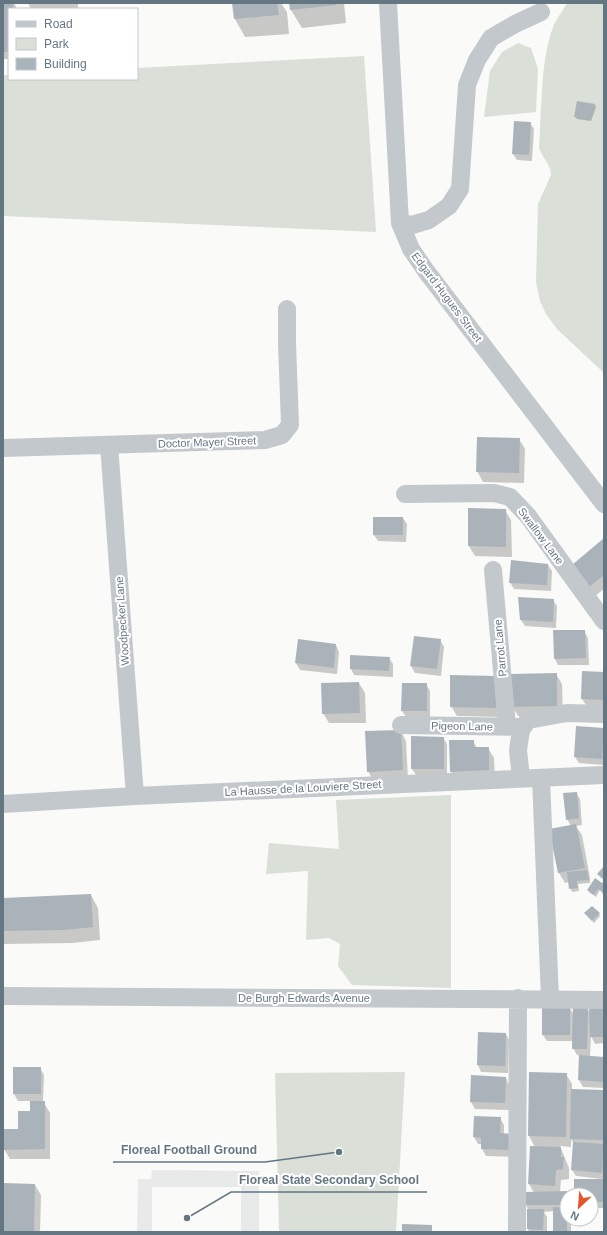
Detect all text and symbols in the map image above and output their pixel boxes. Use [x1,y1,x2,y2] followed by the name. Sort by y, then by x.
[8,8,138,80] legend
[44,17,73,31] text: Road
[44,37,70,51] text: Park
[44,57,87,71] text: Building
[409,250,485,344] street label: Edgard Hugues Street
[158,434,256,450] street label: Doctor Mayer Street
[516,505,566,567] street label: Swallow Lane
[113,576,131,666] street label: Woodpecker Lane
[492,619,508,677] street label: Parrot Lane
[431,719,493,733] street label: Pigeon Lane
[224,778,382,798] street label: La Hausse de la Louviere Street
[238,992,370,1004] street label: De Burgh Edwards Avenue
[113,1138,265,1162] callout: Floreal Football Ground
[121,1143,257,1157] text: Floreal Football Ground
[231,1168,427,1192] callout: Floreal State Secondary School
[239,1173,419,1187] text: Floreal State Secondary School
[559,1187,599,1227] north arrow
[568,1209,581,1223] text: N

